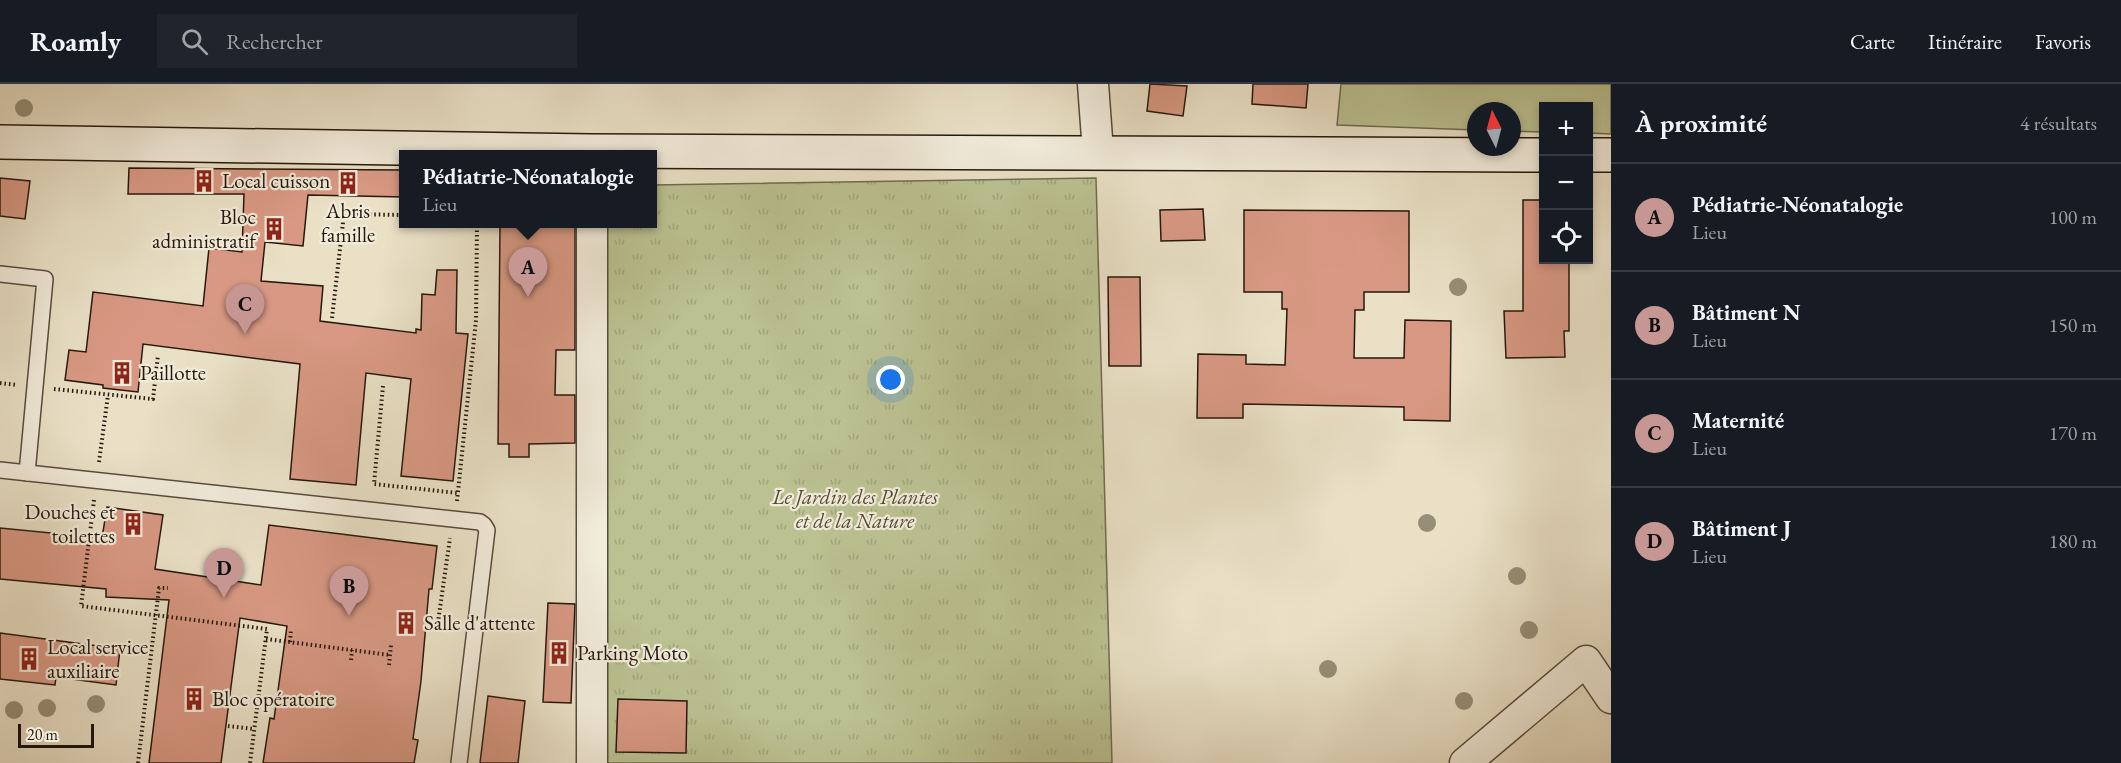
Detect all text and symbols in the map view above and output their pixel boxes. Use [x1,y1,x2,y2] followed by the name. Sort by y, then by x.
[157,14,577,68] search box
[30,23,121,59] text: Roamly
[178,25,211,58] icon: search
[226,27,323,56] text: Rechercher
[1850,28,1895,55] text: Carte
[1928,28,2002,55] text: Itinéraire
[2035,28,2091,55] text: Favoris
[1467,102,1521,156] north arrow
[1539,102,1593,264] map controls
[1539,102,1593,156] button: +
[1635,106,1767,140] text: À proximité
[2020,110,2097,136] text: 4 résultats
[399,150,657,228] popup
[1539,156,1593,210] button: −
[422,162,634,191] text: Pédiatrie-Néonatalogie
[222,167,330,194] place label: Local cuisson
[191,168,217,194] building icon: Local cuisson
[335,170,361,196] building icon: Abris famille
[1692,190,1903,219] text: Pédiatrie-Néonatalogie
[422,191,457,217] text: Lieu
[321,197,375,248] place label: Abris famille
[152,203,258,254] place label: Bloc administratif
[1647,204,1662,230] text: A
[2049,204,2097,230] text: 100 m
[1539,210,1593,264] button: locate
[261,216,287,242] building icon: Bloc administratif
[1692,219,1727,245] text: Lieu
[508,248,548,297] pin: A
[226,284,264,334] pin: C
[1692,298,1800,327] text: Bâtiment N
[1648,312,1661,338] text: B
[2049,312,2097,338] text: 150 m
[1692,327,1727,353] text: Lieu
[140,359,206,386] place label: Paillotte
[109,360,135,386] building icon: Paillotte
[876,365,905,394] your location
[1692,406,1784,435] text: Maternité
[1647,420,1662,446] text: C
[2049,420,2097,446] text: 170 m
[1692,435,1727,461] text: Lieu
[771,483,938,534] park label: Le Jardin des Plantes et de la Nature
[24,498,115,549] place label: Douches et toilettes
[120,511,146,537] building icon: Douches et toilettes
[1692,514,1791,543] text: Bâtiment J
[1647,528,1662,554] text: D
[2049,528,2097,554] text: 180 m
[1692,543,1727,569] text: Lieu
[204,548,244,598] pin: D
[330,566,368,616] pin: B
[424,609,535,636] place label: Salle d'attente
[393,610,419,636] building icon: Salle d'attente
[47,633,148,684] place label: Local service auxiliaire
[577,639,688,666] place label: Parking Moto
[546,640,572,666] building icon: Parking Moto
[16,646,42,672] building icon: Local service auxiliaire
[212,685,335,712] place label: Bloc opératoire
[181,686,207,712] building icon: Bloc opératoire
[18,721,94,748] scale bar
[27,724,58,745] text: 20 m

